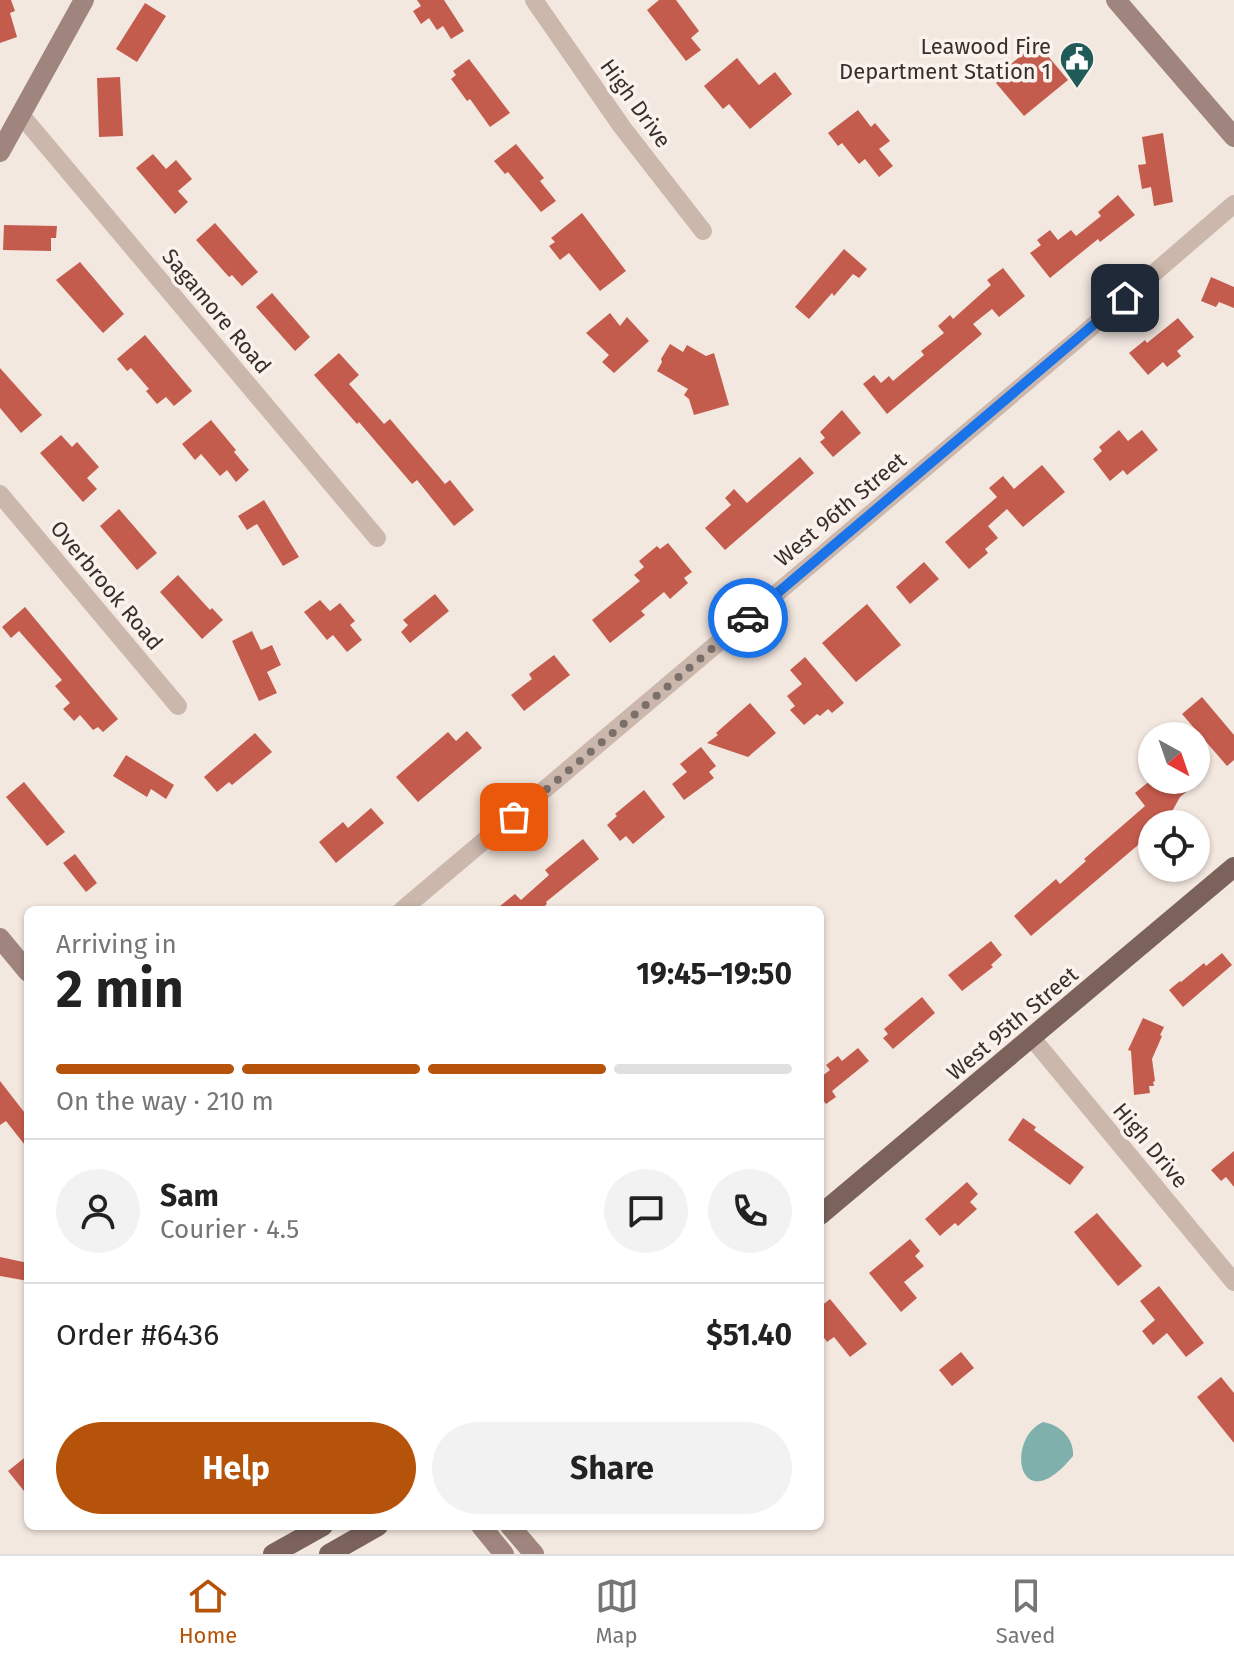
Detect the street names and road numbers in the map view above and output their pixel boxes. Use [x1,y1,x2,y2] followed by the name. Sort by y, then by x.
[594,54,677,153] street label: High Drive
[157,243,277,379] street label: Sagamore Road
[769,446,912,572] street label: West 96th Street
[45,515,169,656] street label: Overbrook Road
[941,961,1083,1086] street label: West 95th Street
[1107,1097,1194,1193] street label: High Drive

